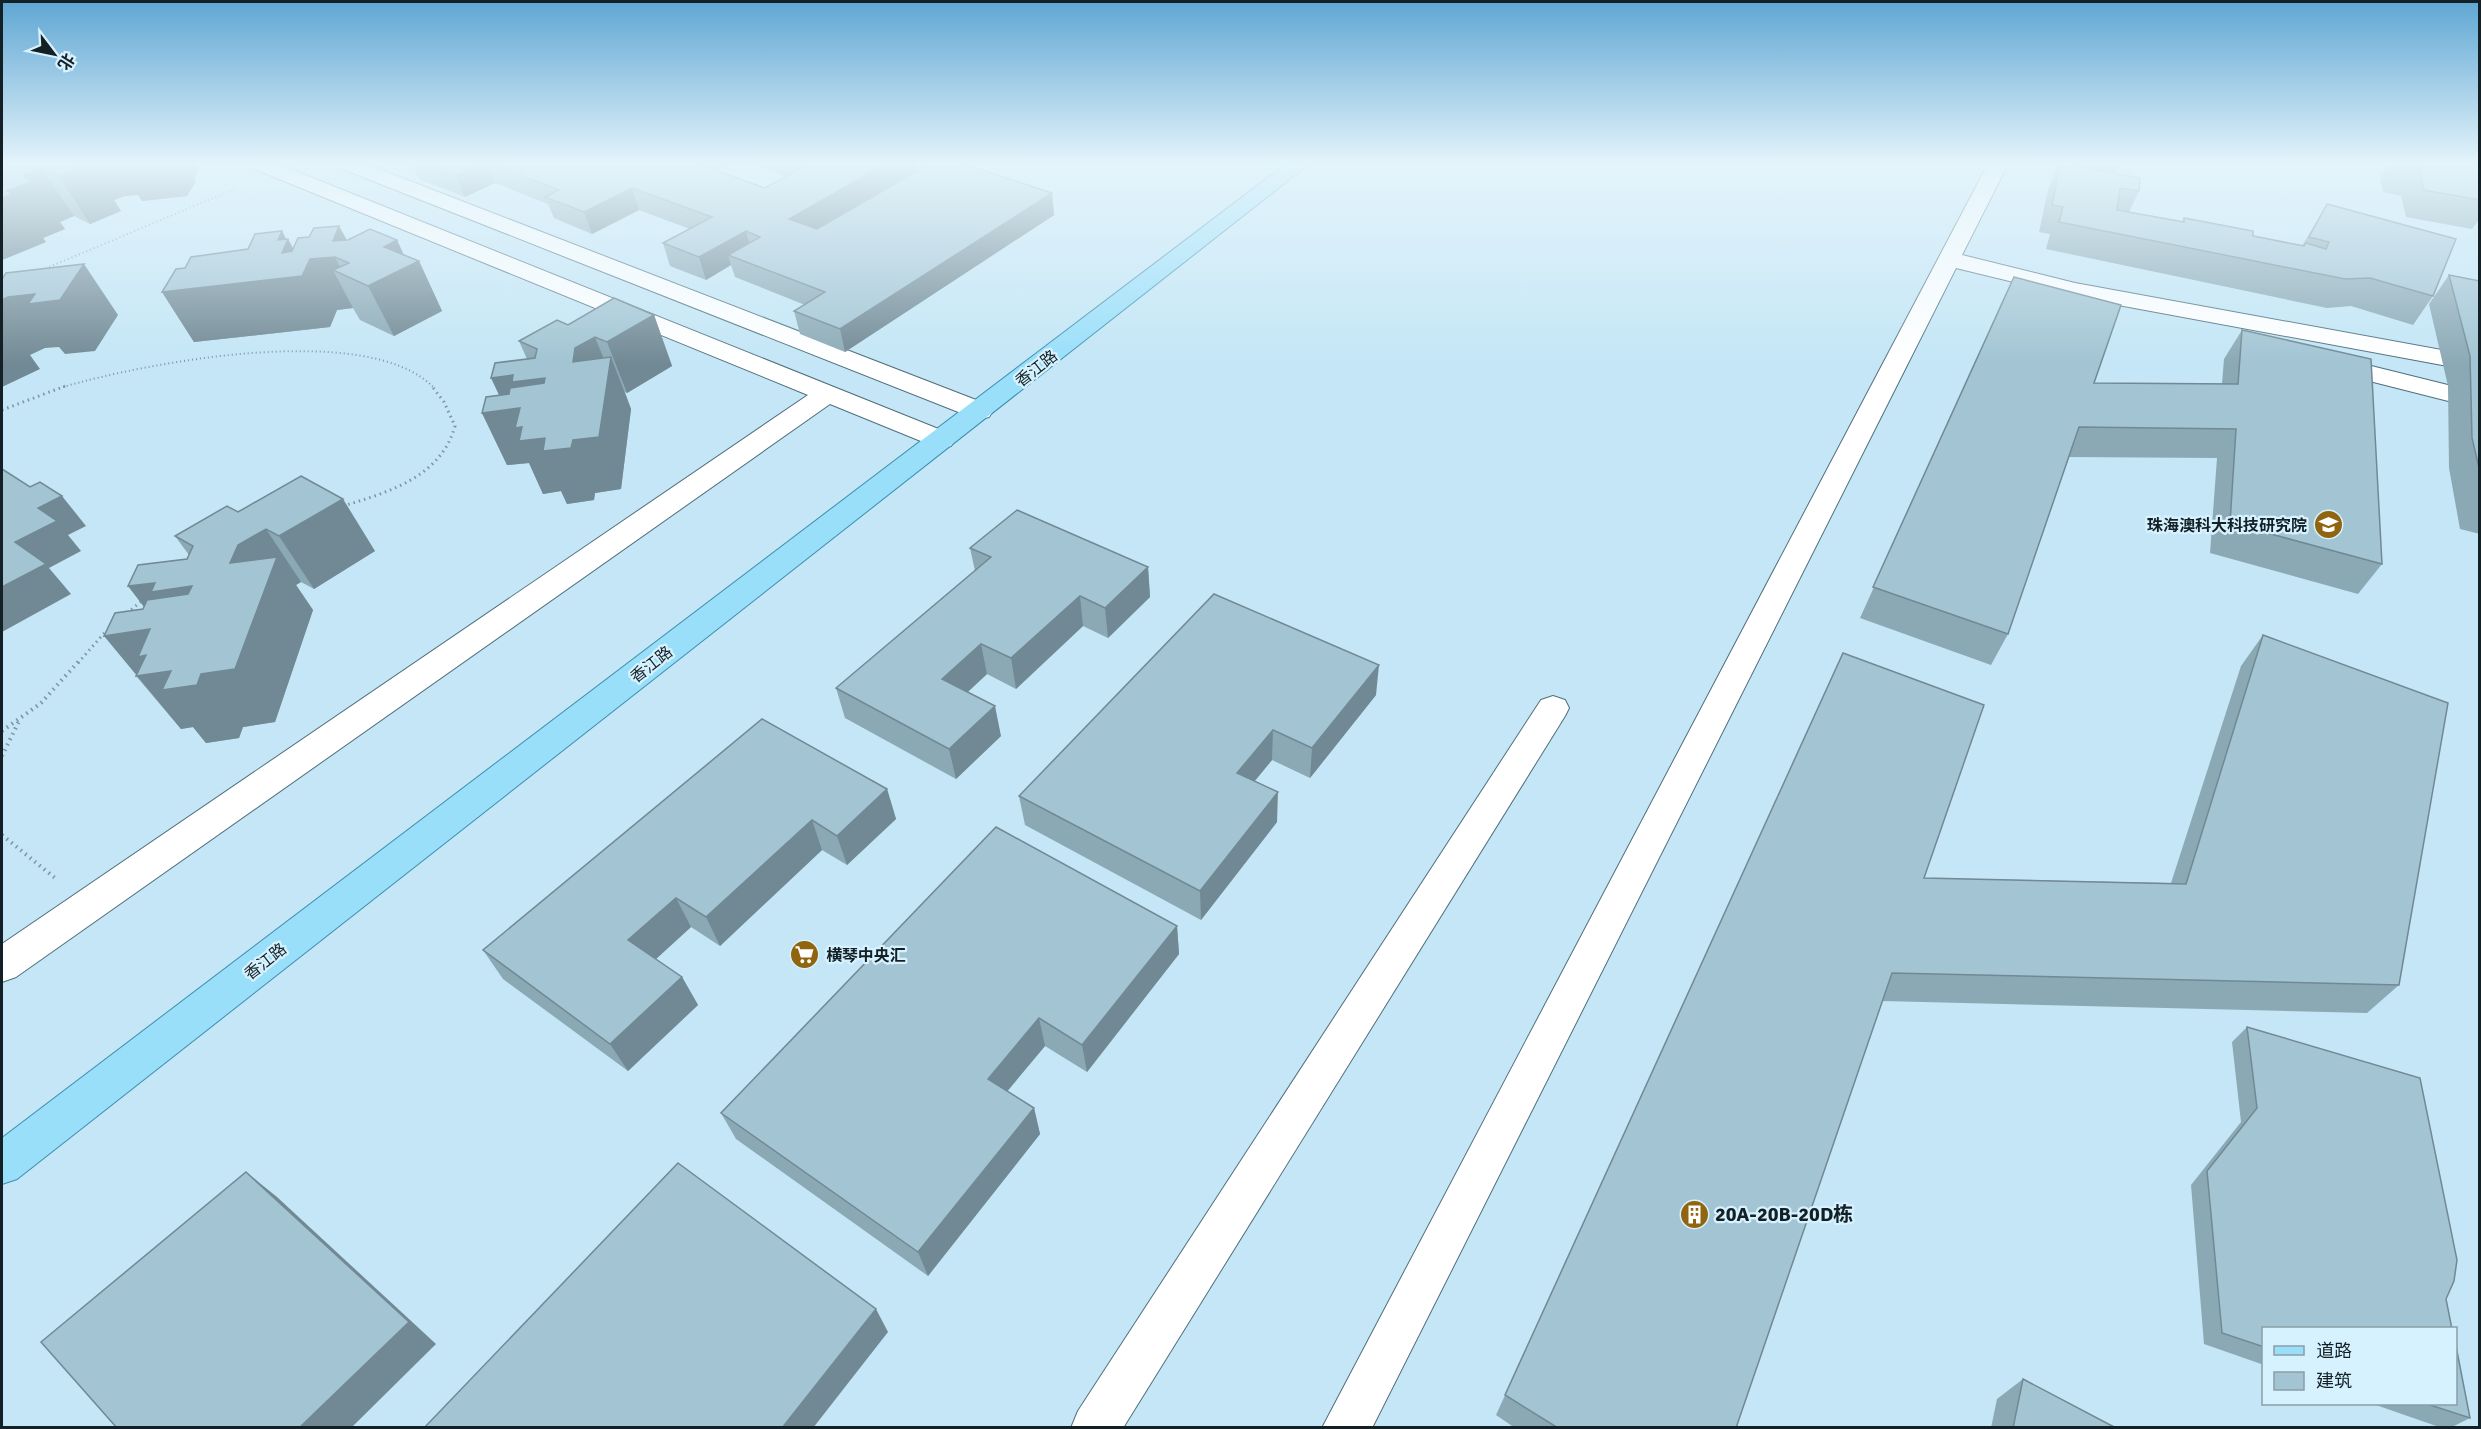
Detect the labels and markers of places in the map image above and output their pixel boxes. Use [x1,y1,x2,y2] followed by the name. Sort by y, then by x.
[2312,509,2344,541] school or university icon: 珠海澳科大科技研究院
[2147,516,2307,536] place label: 珠海澳科大科技研究院
[789,939,821,971] supermarket icon: 横琴中央汇
[826,946,906,966] place label: 横琴中央汇
[1678,1198,1710,1230] building icon: 20A-20B-20D栋
[1715,1202,1853,1227] place label: 20A-20B-20D栋

